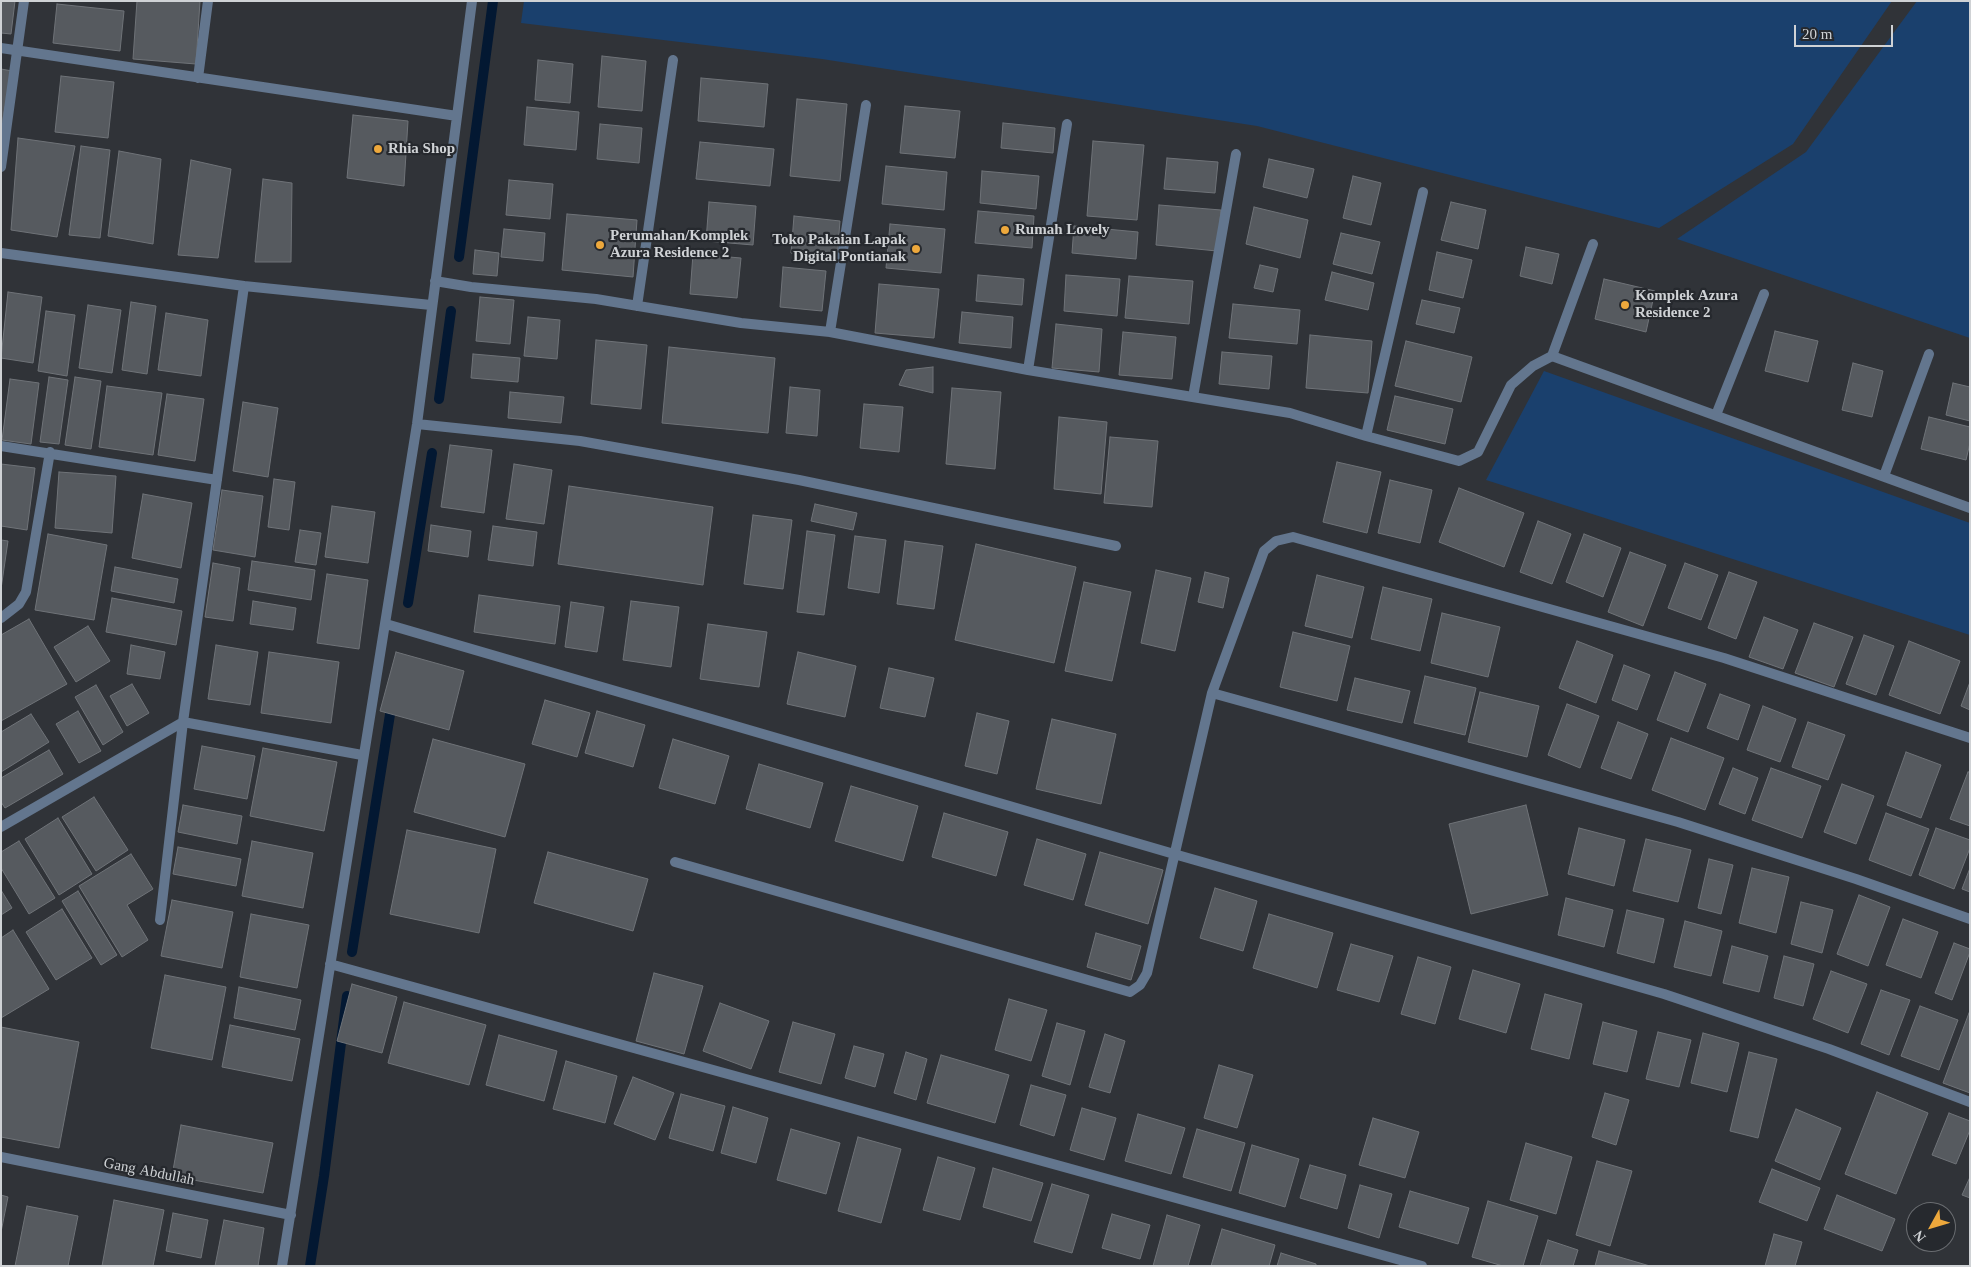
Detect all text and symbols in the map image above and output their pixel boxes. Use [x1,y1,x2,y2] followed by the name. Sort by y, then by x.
[1796,15,1895,47] scale bar
[1802,26,1832,42] text: 20 m
[388,140,455,158] place label: Rhia Shop
[372,143,384,155] marker: Rhia Shop
[1015,221,1110,239] place label: Rumah Lovely
[999,224,1011,236] marker: Rumah Lovely
[610,227,748,262] place label: Perumahan/Komplek Azura Residence 2
[772,231,906,266] place label: Toko Pakaian Lapak Digital Pontianak
[594,239,606,251] marker: Perumahan/Komplek Azura Residence 2
[910,243,922,255] marker: Toko Pakaian Lapak Digital Pontianak
[1635,287,1738,322] place label: Komplek Azura Residence 2
[1619,299,1631,311] marker: Komplek Azura Residence 2
[102,1154,196,1190] street label: Gang Abdullah
[1906,1202,1956,1252] north arrow
[1911,1227,1929,1245] text: N

